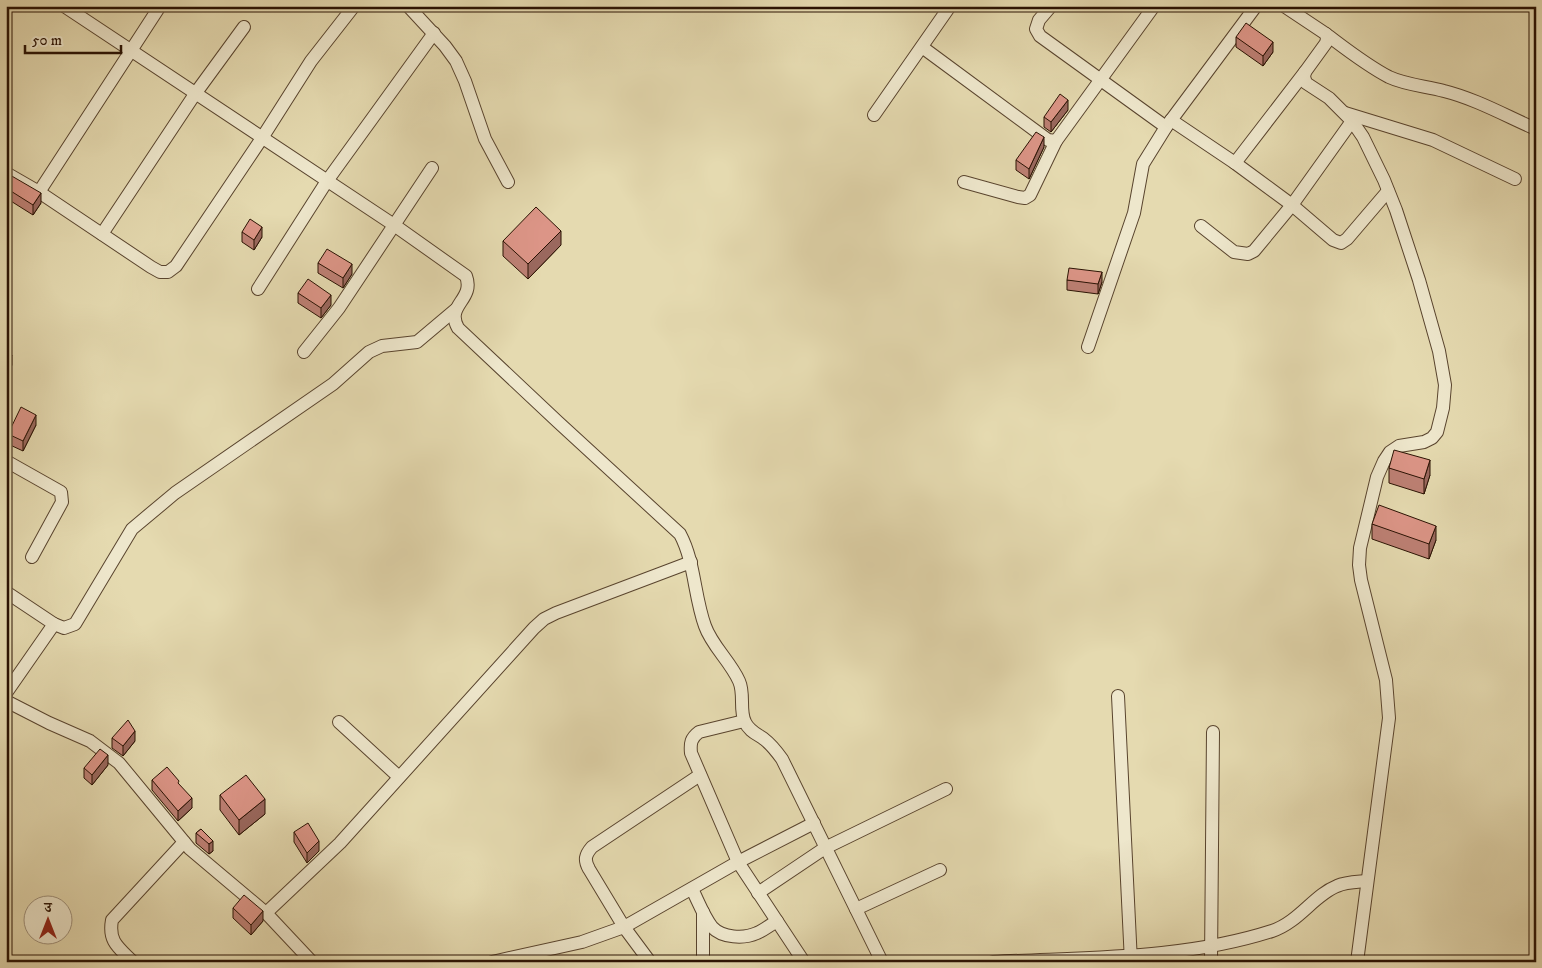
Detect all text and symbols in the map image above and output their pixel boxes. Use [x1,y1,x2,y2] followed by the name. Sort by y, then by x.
[25,22,121,54] scale bar
[32,31,62,50] text: 50 m
[22,896,72,946] north arrow
[43,899,52,917] text: उ

